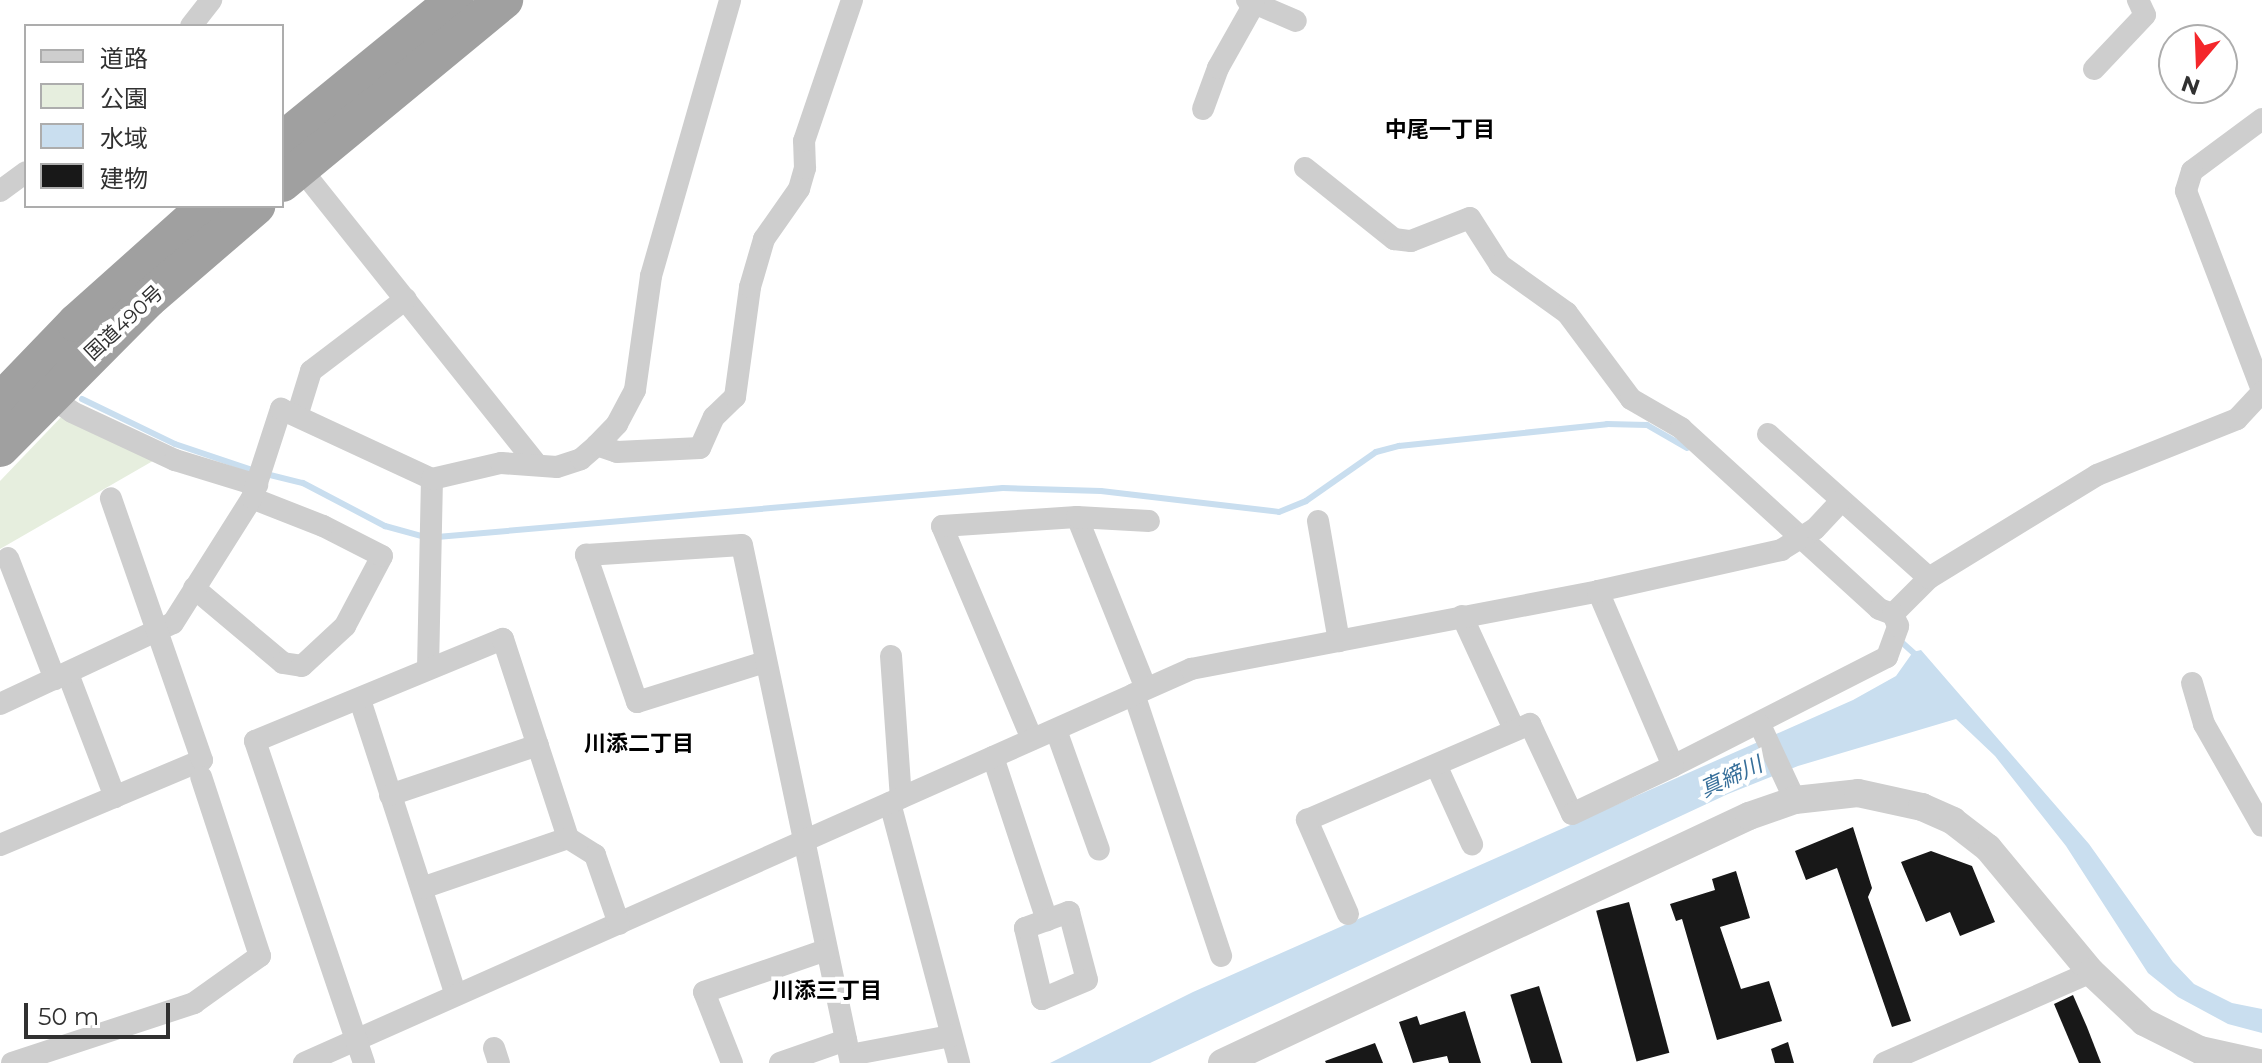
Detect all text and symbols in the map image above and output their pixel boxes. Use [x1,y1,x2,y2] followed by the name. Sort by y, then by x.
[24,24,284,208] legend
[2158,24,2238,104] north arrow
[100,44,148,73] text: 道路
[2178,70,2203,101] text: N
[100,84,148,113] text: 公園
[1385,117,1495,143] district label: 中尾一丁目
[100,124,148,153] text: 水域
[100,164,148,193] text: 建物
[80,281,168,365] street label: 国道490号
[584,731,694,757] district label: 川添二丁目
[1696,751,1766,803] water label: 真締川
[772,978,882,1004] district label: 川添三丁目
[28,987,174,1037] scale bar
[38,1002,99,1031] text: 50 m

